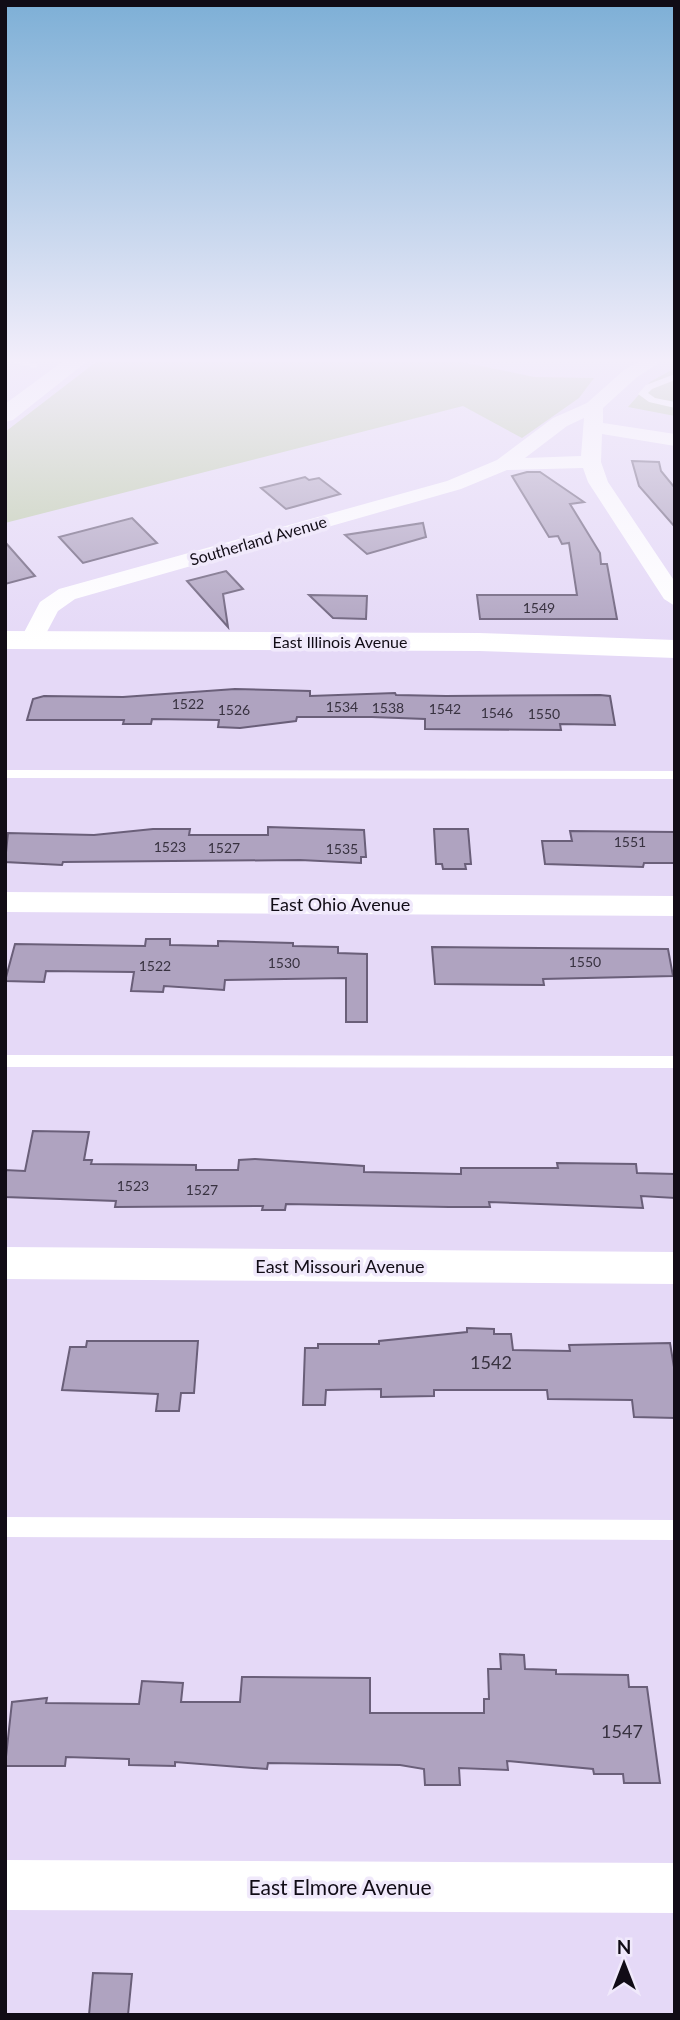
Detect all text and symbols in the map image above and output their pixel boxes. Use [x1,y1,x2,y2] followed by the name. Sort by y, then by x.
[187,511,329,569] street label: Southerland Avenue
[523,599,555,616] house number: 1549
[273,632,407,651] street label: East Illinois Avenue
[172,695,204,712] house number: 1522
[326,698,358,715] house number: 1534
[372,699,404,716] house number: 1538
[429,700,461,717] house number: 1542
[218,701,250,718] house number: 1526
[481,704,513,721] house number: 1546
[528,705,560,722] house number: 1550
[614,833,646,850] house number: 1551
[154,838,186,855] house number: 1523
[208,839,240,856] house number: 1527
[326,840,358,857] house number: 1535
[270,893,410,915] street label: East Ohio Avenue
[569,953,601,970] house number: 1550
[268,954,300,971] house number: 1530
[139,957,171,974] house number: 1522
[117,1177,149,1194] house number: 1523
[186,1181,218,1198] house number: 1527
[255,1255,425,1277] street label: East Missouri Avenue
[470,1351,512,1373] house number: 1542
[601,1720,643,1742] house number: 1547
[248,1874,432,1899] street label: East Elmore Avenue
[589,1929,659,1999] north arrow
[617,1935,631,1958] text: N

